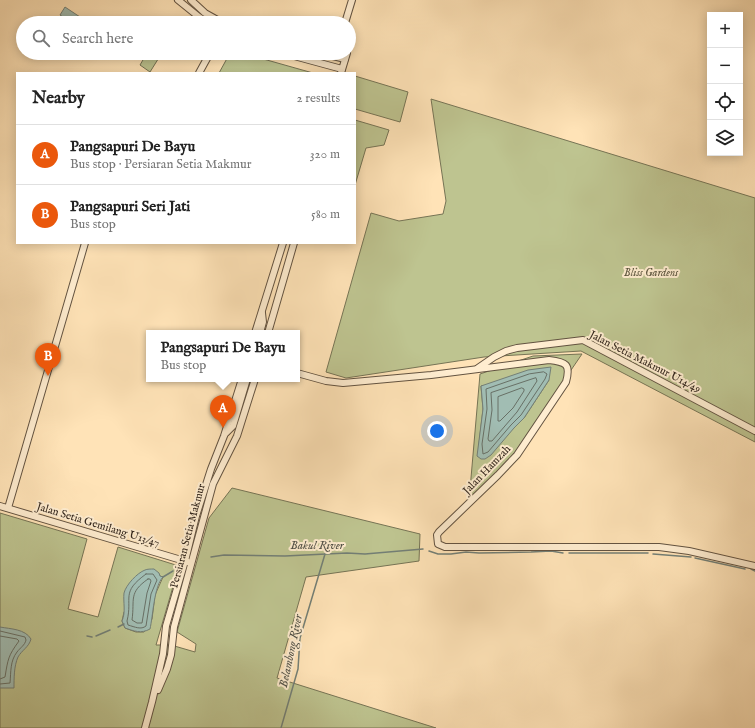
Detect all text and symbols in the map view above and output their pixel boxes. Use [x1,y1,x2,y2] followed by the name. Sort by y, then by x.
[707,12,743,156] map controls
[707,12,743,48] button: +
[16,16,356,60] search box
[30,27,52,49] icon: search
[62,29,133,48] text: Search here
[707,48,743,84] button: −
[707,84,743,120] button: locate
[32,88,85,109] text: Nearby
[296,90,340,107] text: 2 results
[707,120,743,156] button: layers
[70,137,195,156] text: Pangsapuri De Bayu
[41,146,49,163] text: A
[310,146,340,163] text: 320 m
[70,156,252,173] text: Bus stop · Persiaran Setia Makmur
[70,197,190,216] text: Pangsapuri Seri Jati
[41,206,49,223] text: B
[311,206,340,223] text: 580 m
[70,216,116,233] text: Bus stop
[624,266,679,280] park label: Bliss Gardens
[585,327,703,396] street label: Jalan Setia Makmur U14/49
[146,330,300,382] popup
[160,338,286,357] text: Pangsapuri De Bayu
[35,343,61,376] pin: B
[160,357,206,374] text: Bus stop
[210,395,236,428] pin: A
[427,421,447,441] your location
[459,442,514,499] street label: Jalan Hamzah
[167,482,209,590] street label: Persiaran Setia Makmur
[33,499,161,550] street label: Jalan Setia Gemilang U13/47
[290,538,345,553] water label: Bakul River
[276,612,307,689] water label: Belambong River

